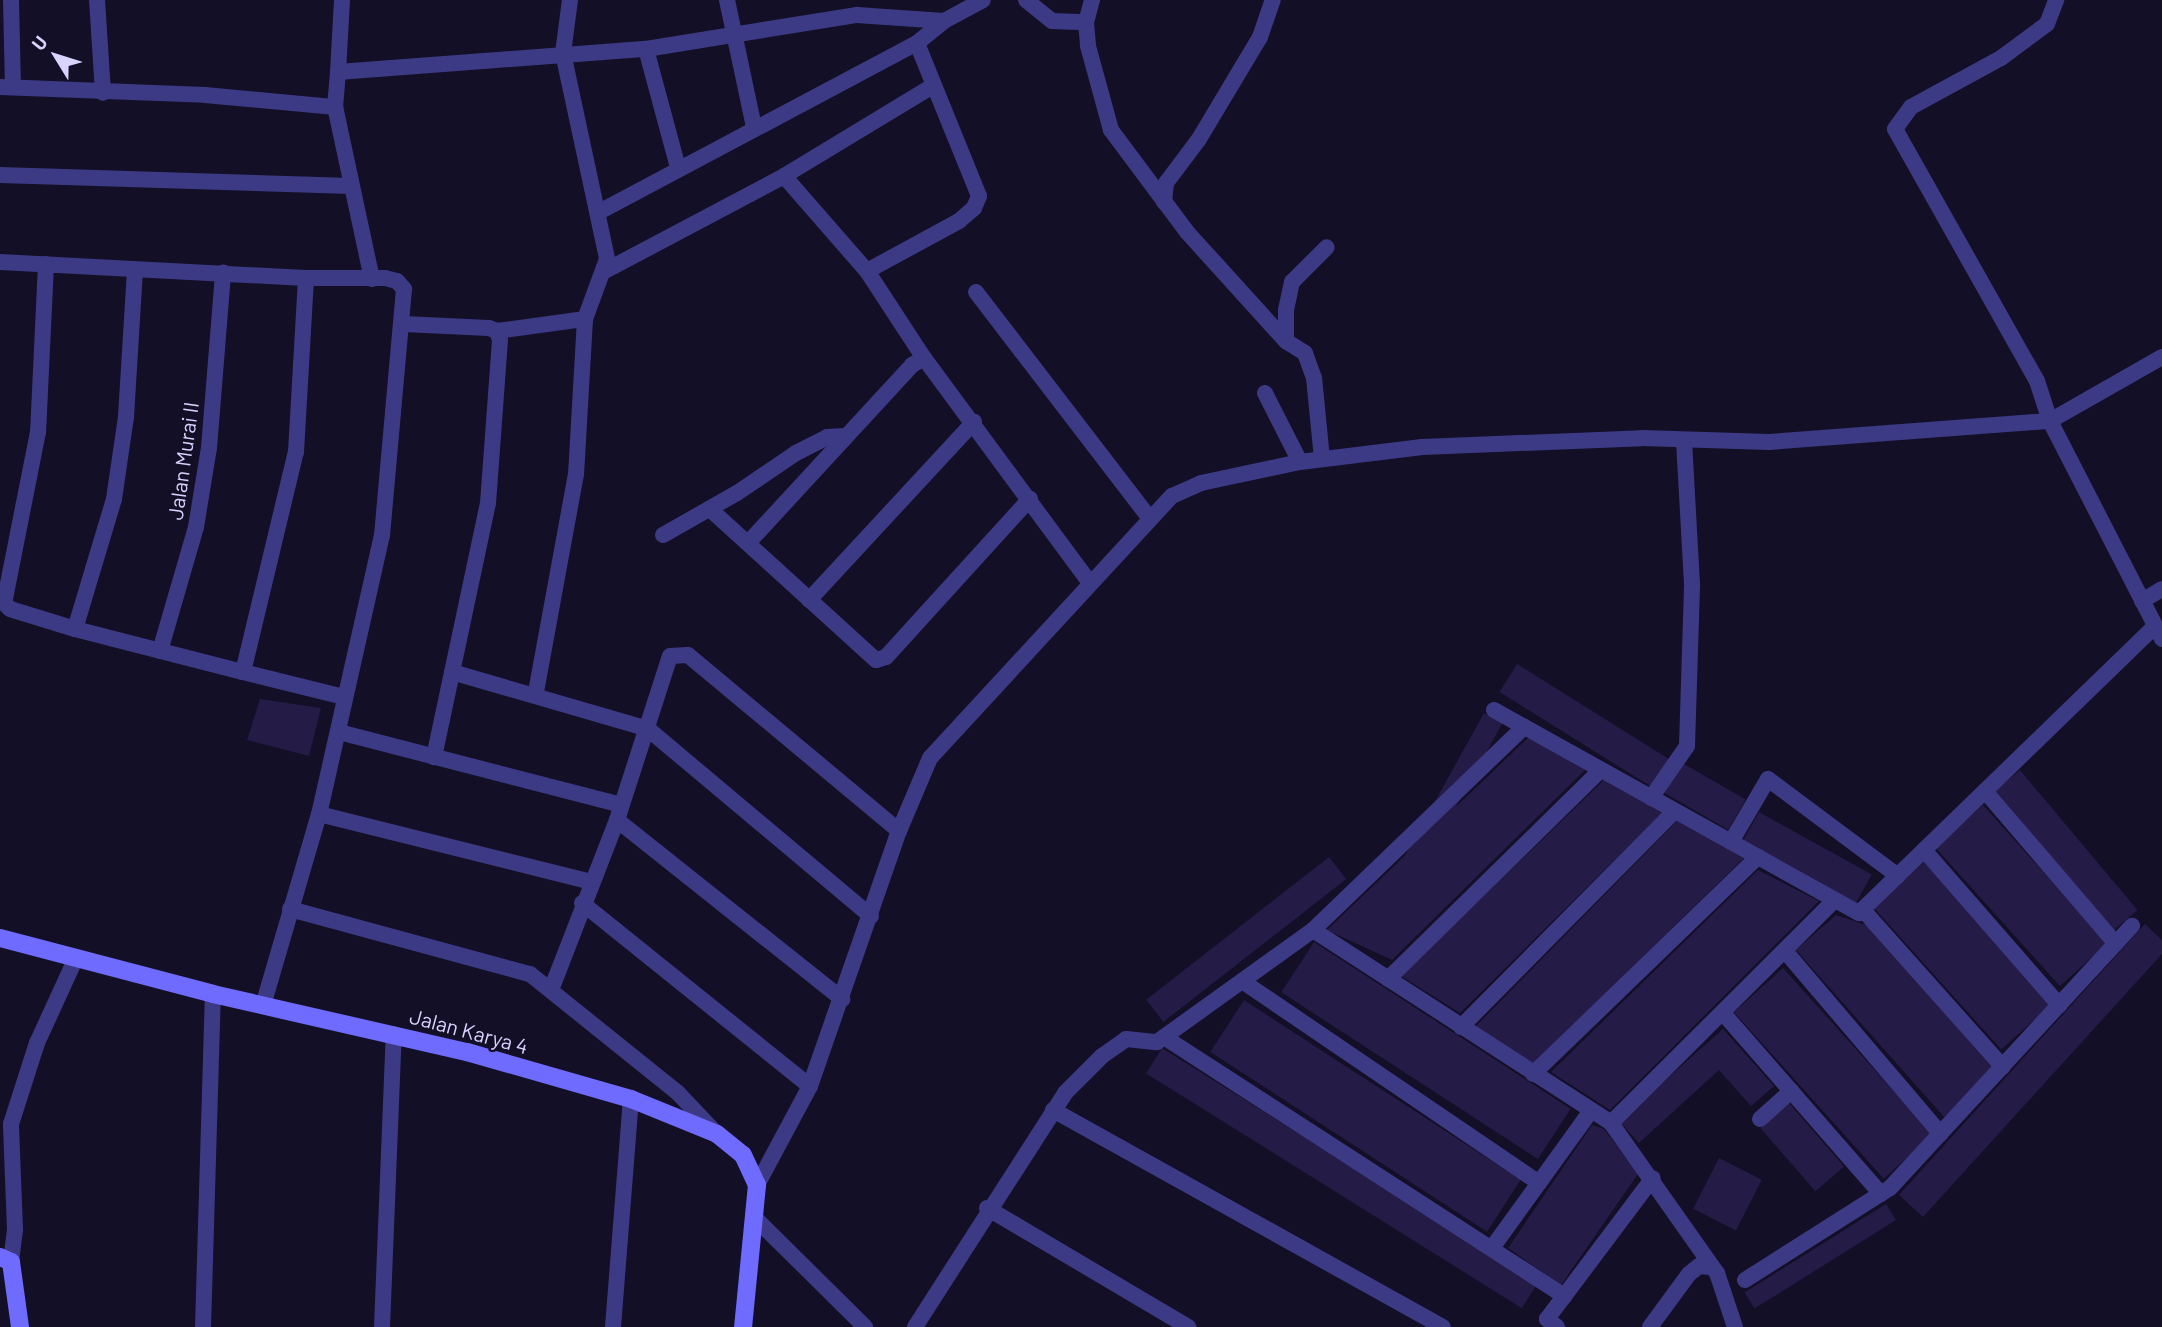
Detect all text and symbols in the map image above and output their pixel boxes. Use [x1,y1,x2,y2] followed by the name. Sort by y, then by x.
[21,21,91,91] north arrow
[26,31,52,55] text: U
[162,400,204,522] street label: Jalan Murai II
[407,1003,531,1059] street label: Jalan Karya 4

